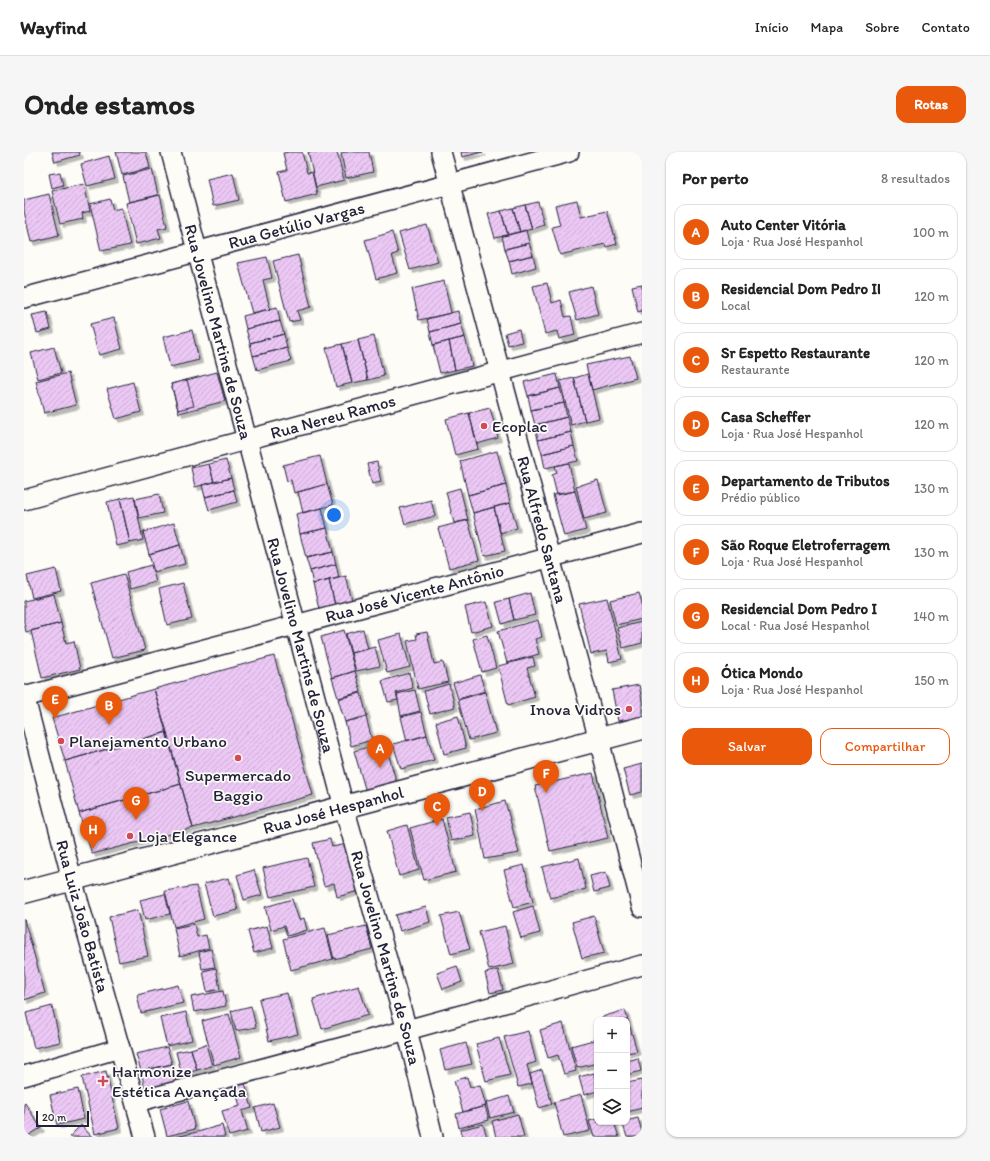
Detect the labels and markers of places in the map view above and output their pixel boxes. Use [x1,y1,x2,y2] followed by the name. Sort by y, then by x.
[492,416,548,436] place label: Ecoplac
[479,421,489,431] marker: Ecoplac
[42,686,68,719] pin: E
[96,692,122,725] pin: B
[530,699,621,719] place label: Inova Vidros
[624,704,634,714] marker: Inova Vidros
[69,731,227,751] place label: Planejamento Urbano
[367,735,393,768] pin: A
[56,736,66,746] marker: Planejamento Urbano
[233,753,243,763] marker: Supermercado Baggio
[533,760,559,793] pin: F
[185,765,291,805] place label: Supermercado Baggio
[469,778,495,811] pin: D
[123,787,149,820] pin: G
[424,793,450,826] pin: C
[80,816,106,849] pin: H
[138,826,237,846] place label: Loja Elegance
[125,831,135,841] marker: Loja Elegance
[112,1061,246,1101] place label: Harmonize Estética Avançada
[97,1075,109,1087] marker: Harmonize Estética Avançada

